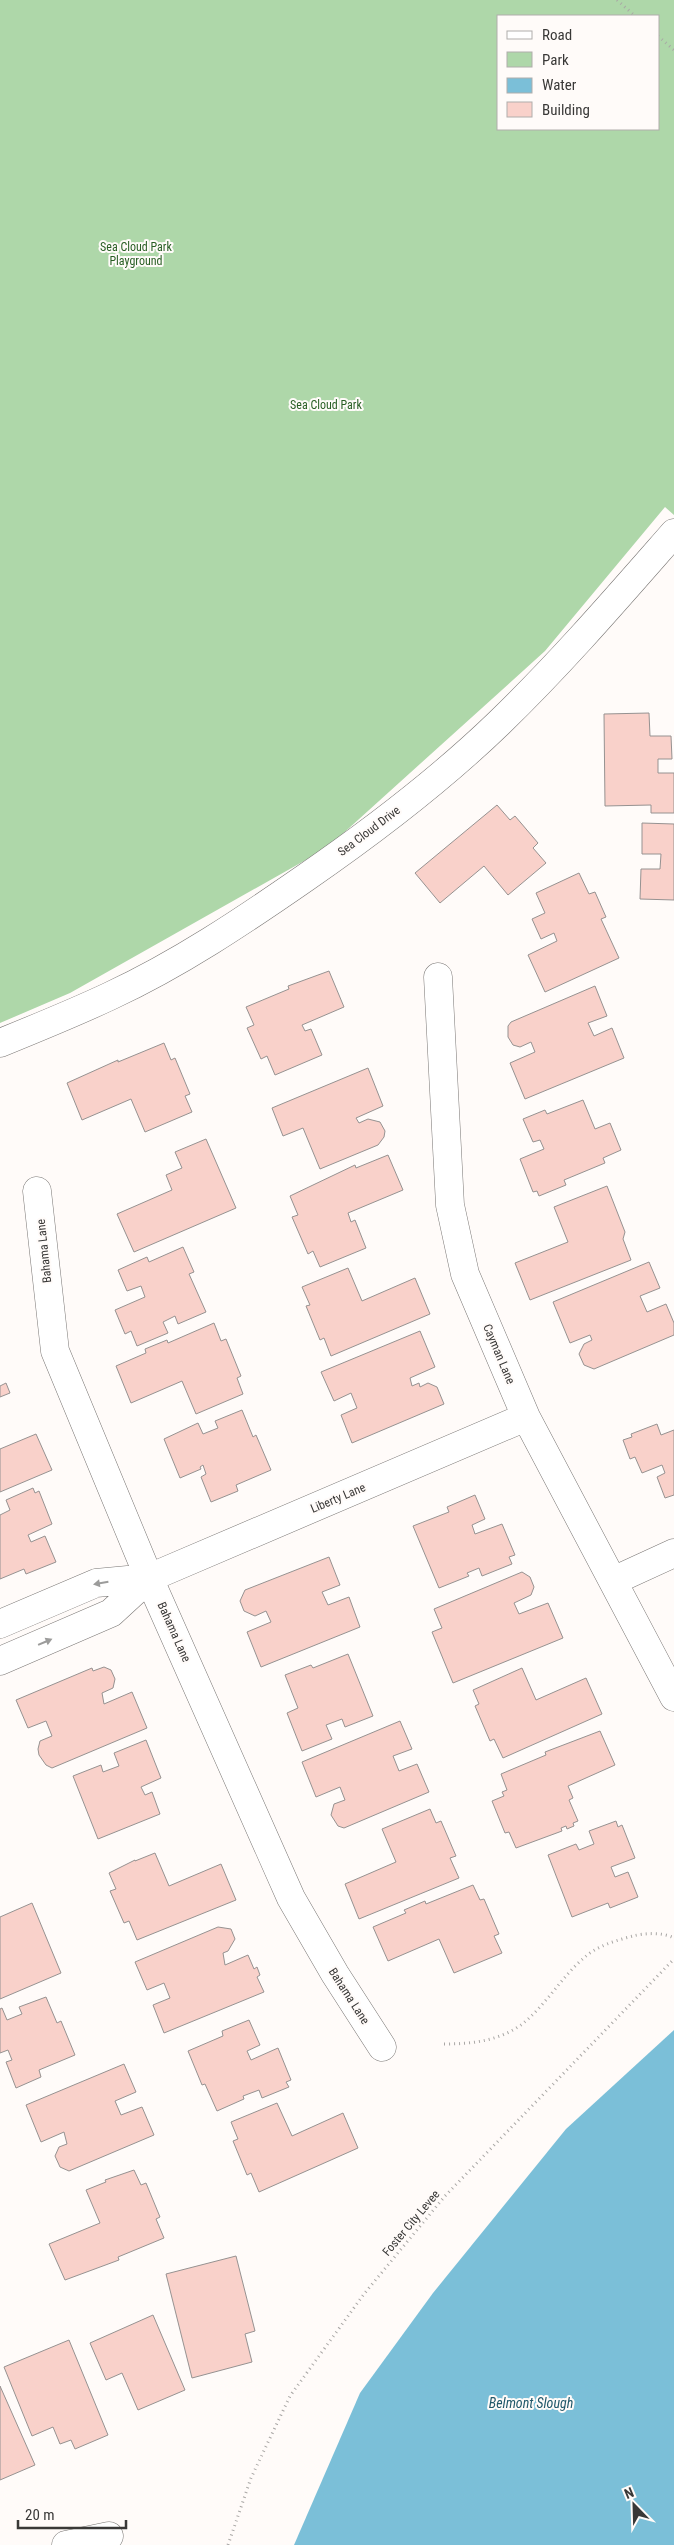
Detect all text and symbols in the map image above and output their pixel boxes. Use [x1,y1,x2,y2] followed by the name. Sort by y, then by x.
[497,15,659,130] legend
[542,26,572,44] text: Road
[542,51,569,69] text: Park
[542,76,577,94] text: Water
[542,101,590,119] text: Building
[100,240,173,268] park label: Sea Cloud Park Playground
[290,398,363,412] park label: Sea Cloud Park
[335,803,403,859] street label: Sea Cloud Drive
[34,1218,54,1284] street label: Bahama Lane
[480,1322,518,1386] street label: Cayman Lane
[308,1480,368,1516] street label: Liberty Lane
[92,1580,108,1588] one-way arrow
[155,1600,194,1665] street label: Bahama Lane
[38,1637,52,1645] one-way arrow
[326,1965,373,2027] street label: Bahama Lane
[380,2187,443,2259] street label: Foster City Levee
[489,2395,573,2411] water label: Belmont Slough
[609,2480,659,2530] north arrow
[622,2484,636,2502] text: N
[18,2498,125,2530] scale bar
[25,2506,55,2524] text: 20 m

